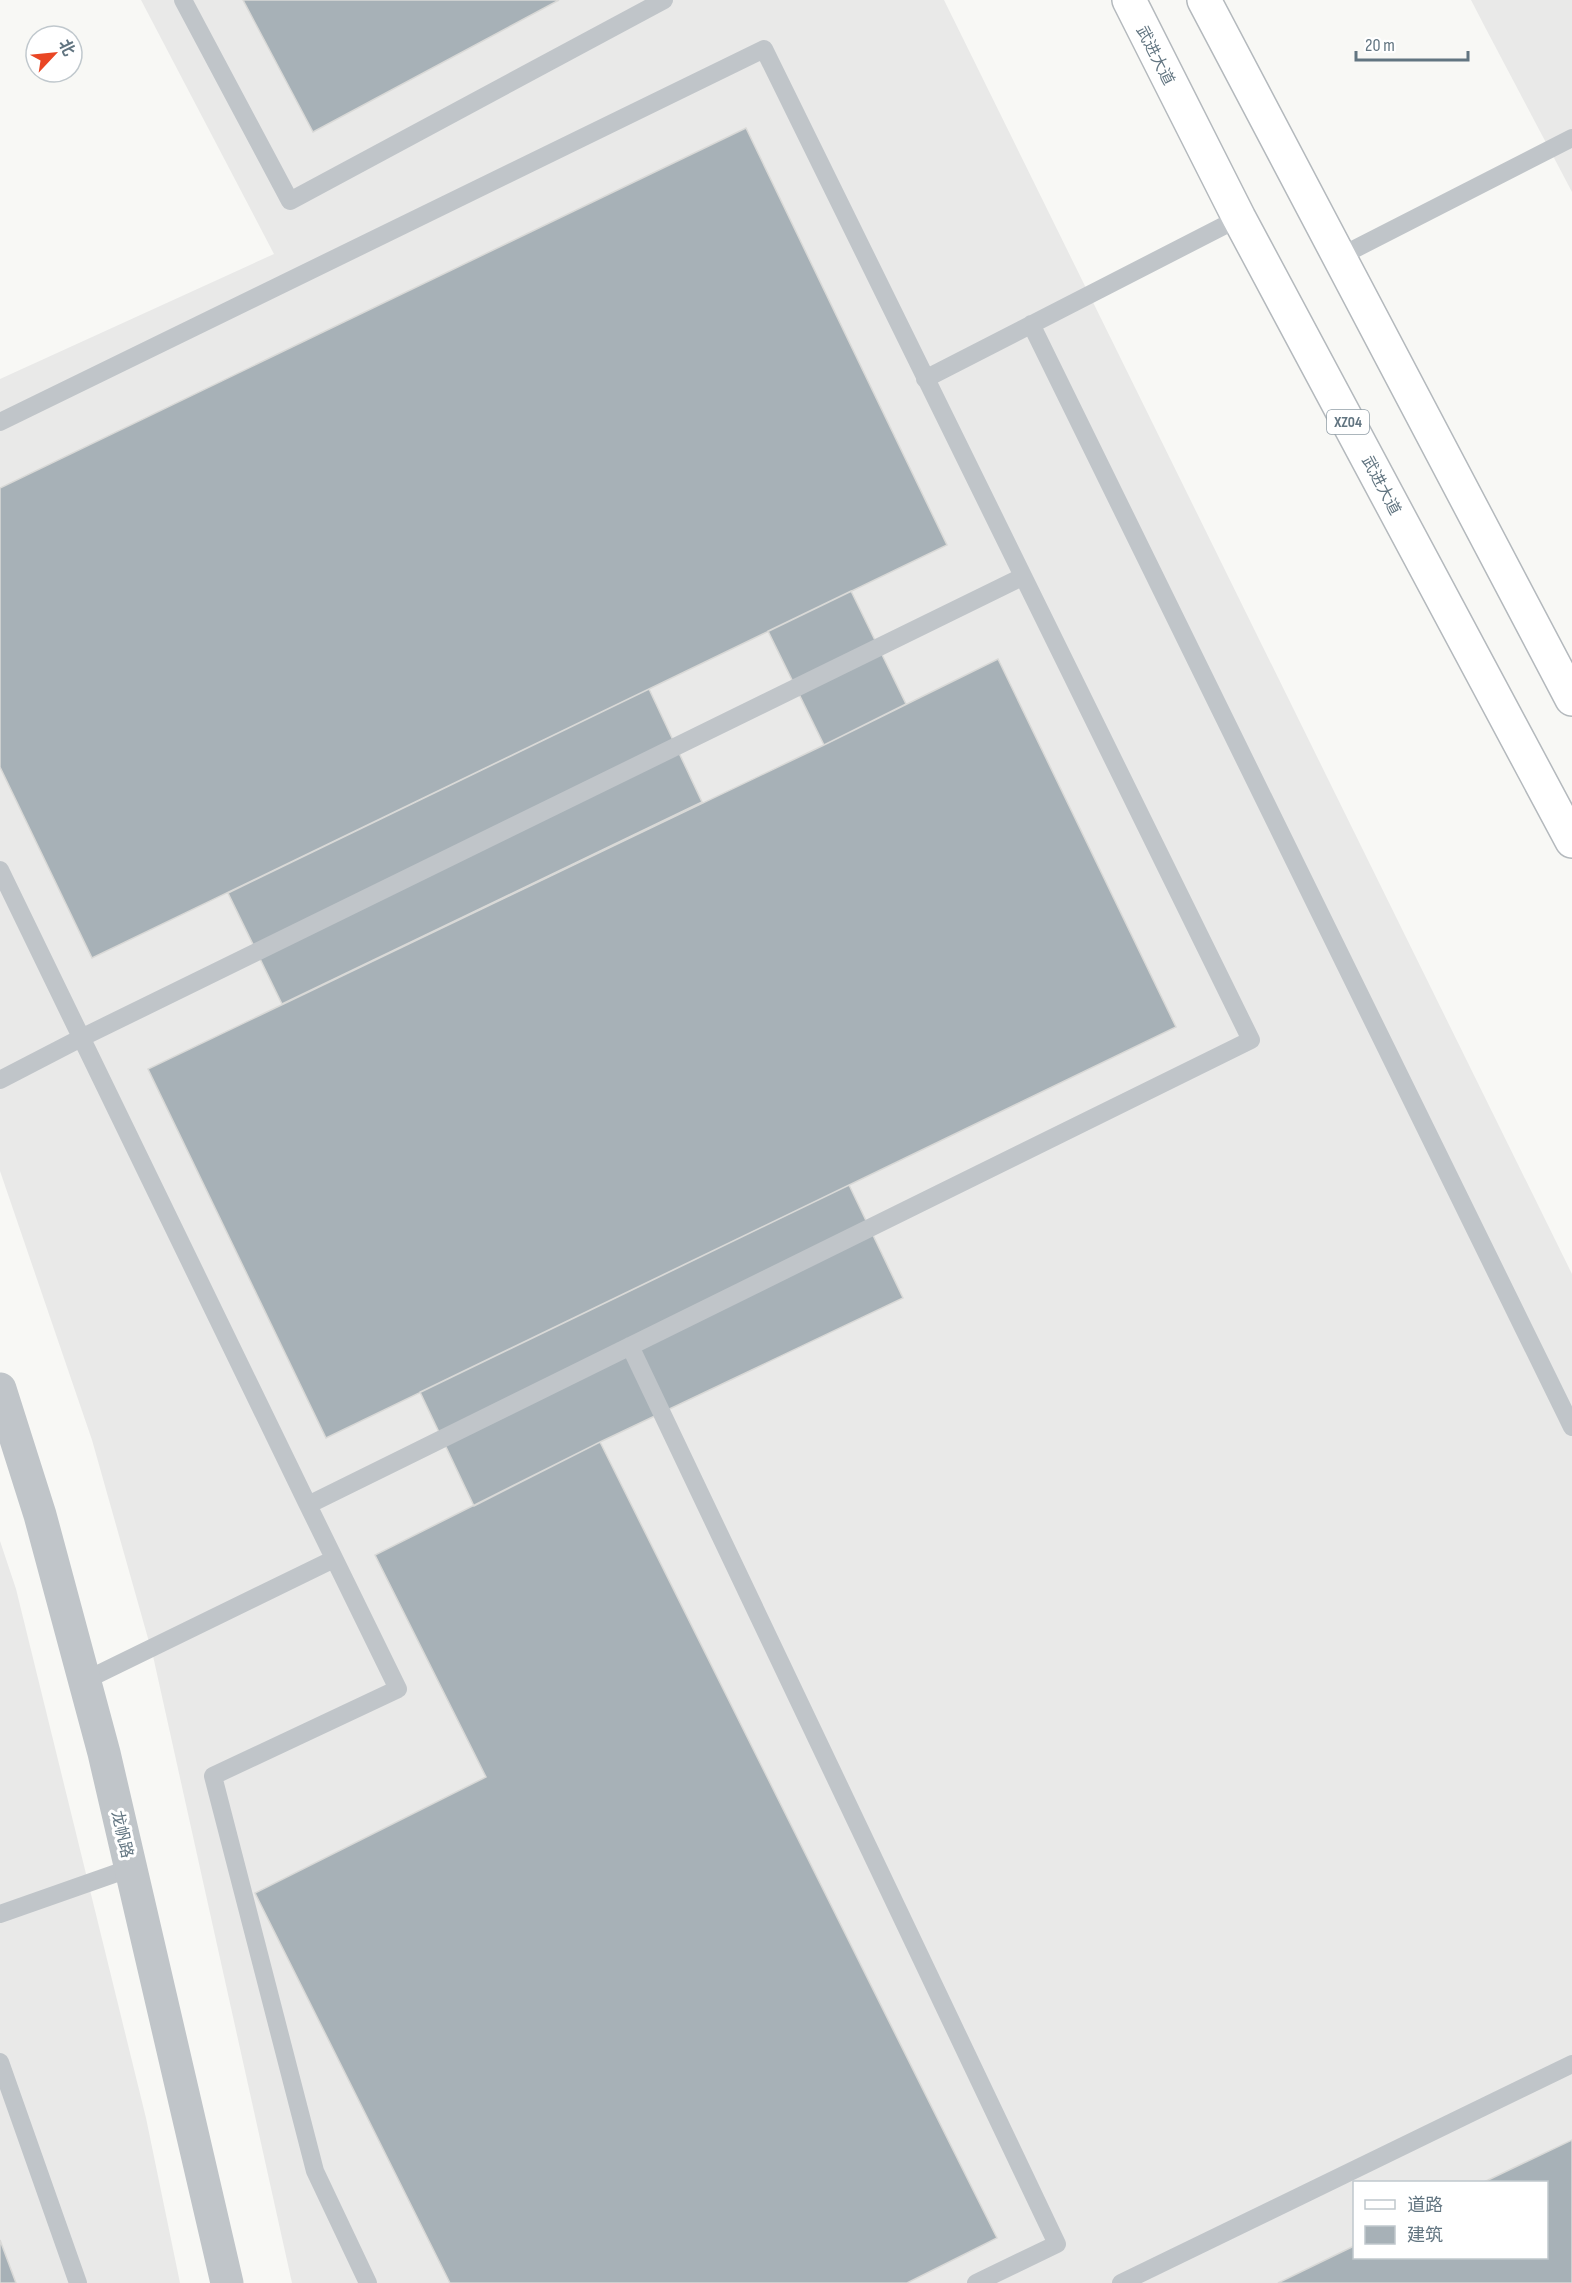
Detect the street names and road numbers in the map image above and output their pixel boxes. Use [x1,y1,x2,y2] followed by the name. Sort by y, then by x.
[1132,23,1178,89] street label: 武进大道
[1327,410,1369,434] road number: XZ04
[1357,453,1404,518] street label: 武进大道
[107,1809,136,1860] street label: 龙帆路

